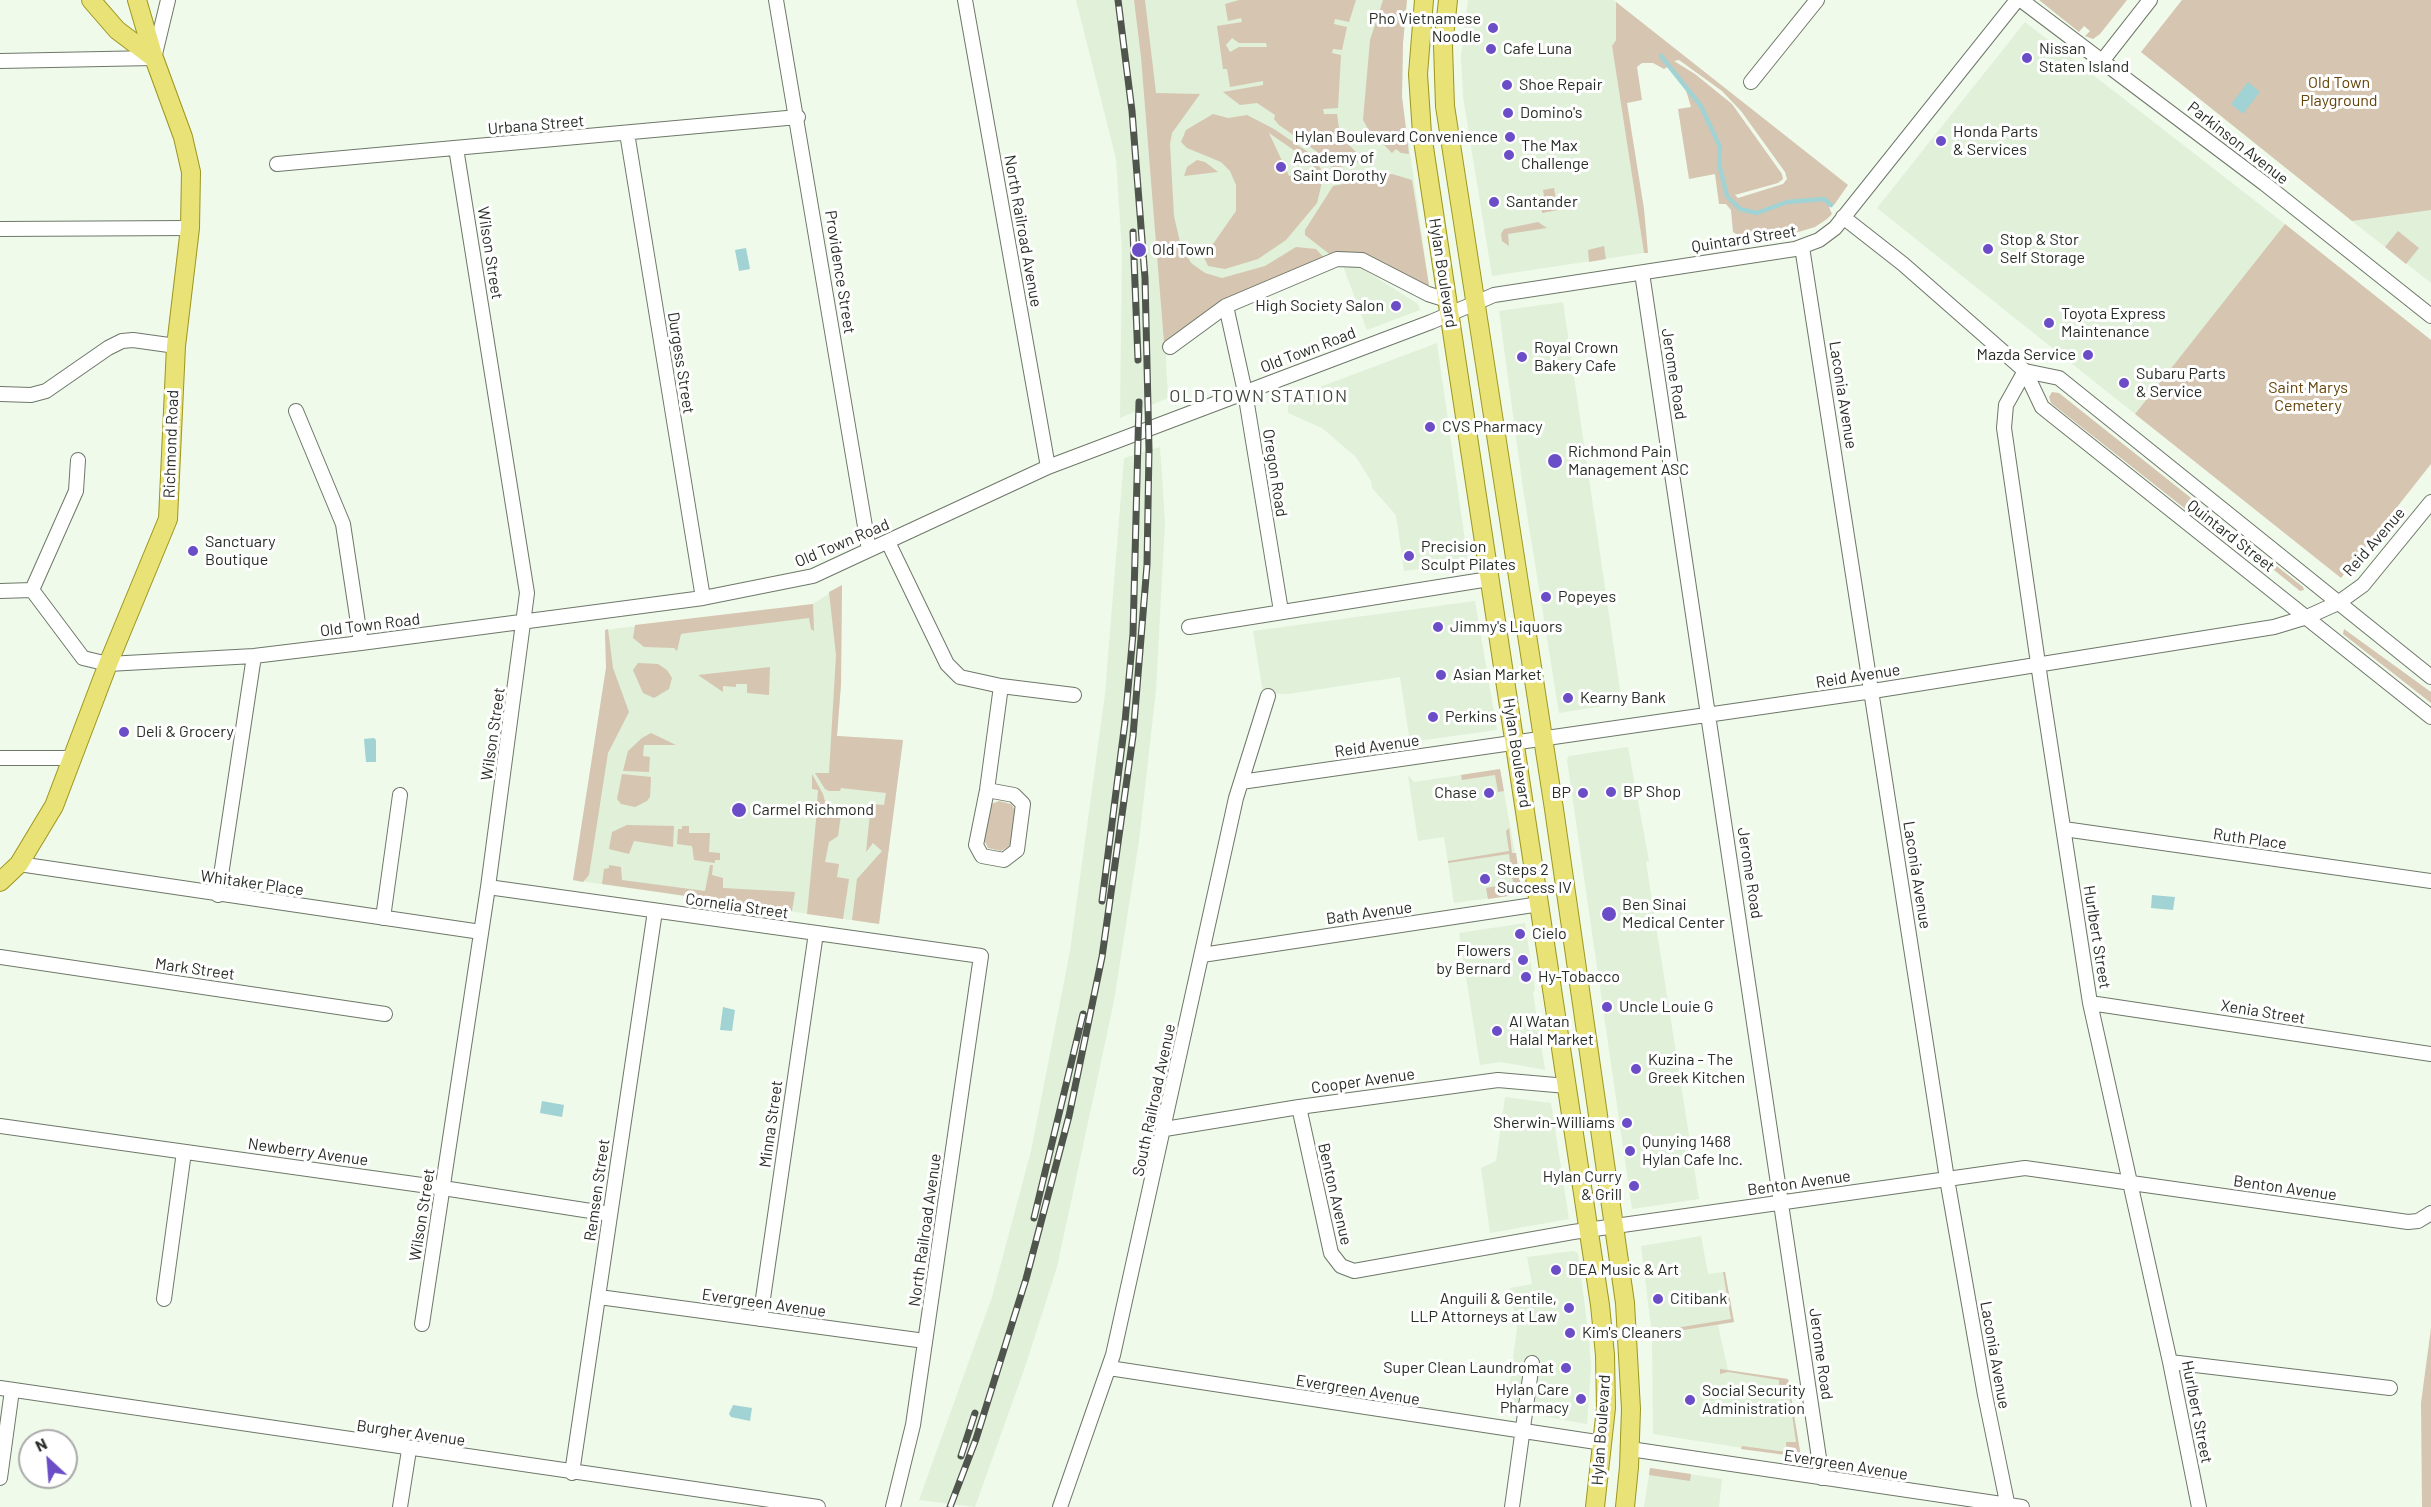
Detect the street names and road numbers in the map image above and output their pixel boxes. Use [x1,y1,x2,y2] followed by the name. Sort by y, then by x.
[2184,98,2292,188] street label: Parkinson Avenue
[487,111,585,139] street label: Urbana Street
[1000,153,1046,309] street label: North Railroad Avenue
[473,205,507,301] street label: Wilson Street
[821,209,859,335] street label: Providence Street
[1425,217,1461,329] street label: Hylan Boulevard
[1690,221,1798,257] street label: Quintard Street
[663,311,699,415] street label: Durgess Street
[1258,323,1358,377] street label: Old Town Road
[1657,327,1691,421] street label: Jerome Road
[1825,340,1861,450] street label: Laconia Avenue
[160,389,182,499] street label: Richmond Road
[1259,428,1291,518] street label: Oregon Road
[2183,496,2279,576] street label: Quintard Street
[2339,504,2409,580] street label: Reid Avenue
[792,514,892,572] street label: Old Town Road
[319,609,421,641] street label: Old Town Road
[1814,660,1902,692] street label: Reid Avenue
[477,686,509,782] street label: Wilson Street
[1499,697,1535,809] street label: Hylan Boulevard
[1334,731,1420,761] street label: Reid Avenue
[1899,820,1935,930] street label: Laconia Avenue
[2212,824,2288,854] street label: Ruth Place
[1733,826,1767,920] street label: Jerome Road
[199,866,305,900] street label: Whitaker Place
[2079,884,2115,990] street label: Hurlbert Street
[684,889,790,923] street label: Cornelia Street
[1325,897,1413,929] street label: Bath Avenue
[154,954,236,984] street label: Mark Street
[2219,996,2307,1028] street label: Xenia Street
[1128,1022,1180,1178] street label: South Railroad Avenue
[1310,1064,1416,1098] street label: Cooper Avenue
[755,1079,787,1169] street label: Minna Street
[247,1134,369,1170] street label: Newberry Avenue
[580,1138,614,1242] street label: Remsen Street
[1314,1141,1356,1247] street label: Benton Avenue
[905,1152,945,1308] street label: North Railroad Avenue
[1746,1166,1852,1200] street label: Benton Avenue
[405,1167,439,1263] street label: Wilson Street
[2232,1171,2338,1205] street label: Benton Avenue
[701,1285,827,1321] street label: Evergreen Avenue
[1976,1300,2014,1410] street label: Laconia Avenue
[1805,1307,1837,1401] street label: Jerome Road
[2178,1359,2216,1465] street label: Hurlbert Street
[1295,1371,1421,1409] street label: Evergreen Avenue
[1588,1374,1614,1486] street label: Hylan Boulevard
[355,1416,467,1450] street label: Burgher Avenue
[1783,1446,1909,1484] street label: Evergreen Avenue

